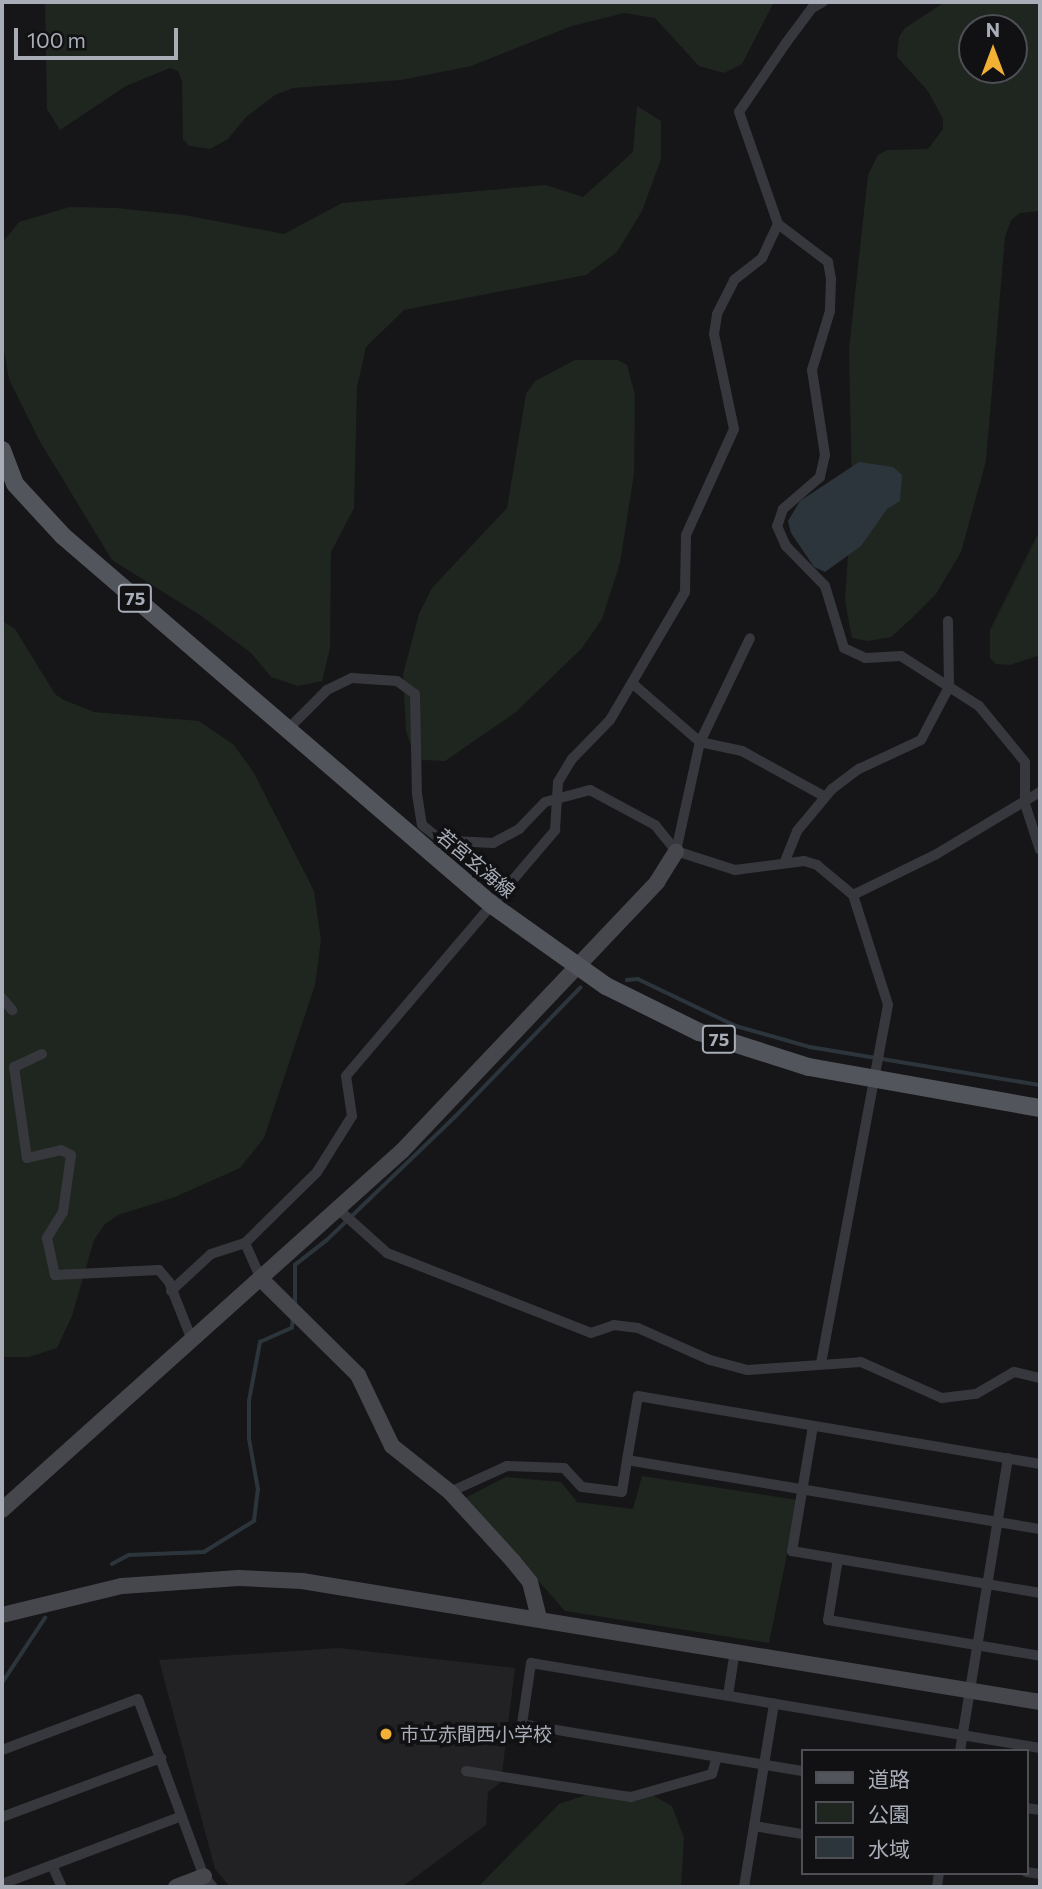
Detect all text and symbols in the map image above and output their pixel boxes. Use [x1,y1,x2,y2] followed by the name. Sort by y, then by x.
[18,14,182,58] scale bar
[958,14,1028,84] north arrow
[986,18,1000,41] text: N
[27,27,86,52] text: 100 m
[118,584,152,612] road number: 75
[432,824,520,902] street label: 若宮玄海線
[702,1024,736,1054] road number: 75
[400,1723,552,1745] place label: 市立赤間西小学校
[378,1726,394,1742] marker: 市立赤間西小学校
[800,1749,1028,1875] legend
[868,1766,910,1791] text: 道路
[868,1801,910,1826] text: 公園
[868,1836,910,1861] text: 水域

